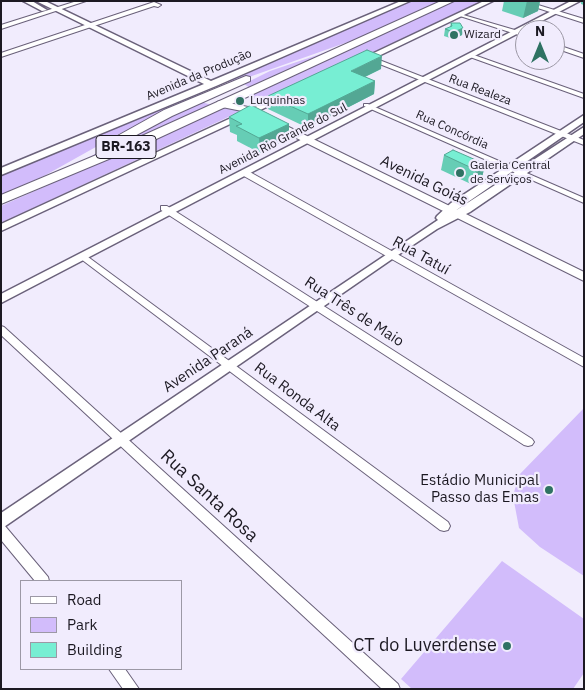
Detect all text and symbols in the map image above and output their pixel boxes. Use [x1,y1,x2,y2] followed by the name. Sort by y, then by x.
[515,20,565,70] north arrow
[535,22,545,40] text: N
[464,28,501,42] place label: Wizard
[448,29,460,41] marker: Wizard
[144,46,254,104] street label: Avenida da Produção
[447,71,513,109] street label: Rua Realeza
[250,94,305,108] place label: Luquinhas
[234,95,246,107] marker: Luquinhas
[216,100,350,178] street label: Avenida Rio Grande do Sul
[413,108,491,152] street label: Rua Concórdia
[96,136,156,158] road number: BR-163
[377,152,471,210] street label: Avenida Goiás
[470,159,550,187] place label: Galeria Central de Serviços
[454,167,466,179] marker: Galeria Central de Serviços
[389,233,453,279] street label: Rua Tatuí
[301,273,407,351] street label: Rua Três de Maio
[160,323,256,397] street label: Avenida Paraná
[250,359,344,435] street label: Rua Ronda Alta
[156,445,262,547] street label: Rua Santa Rosa
[420,472,539,507] place label: Estádio Municipal Passo das Emas
[543,484,555,496] marker: Estádio Municipal Passo das Emas
[20,580,182,670] legend
[67,590,102,609] text: Road
[67,615,97,634] text: Park
[353,635,497,657] place label: CT do Luverdense
[67,640,122,659] text: Building
[501,640,513,652] marker: CT do Luverdense

